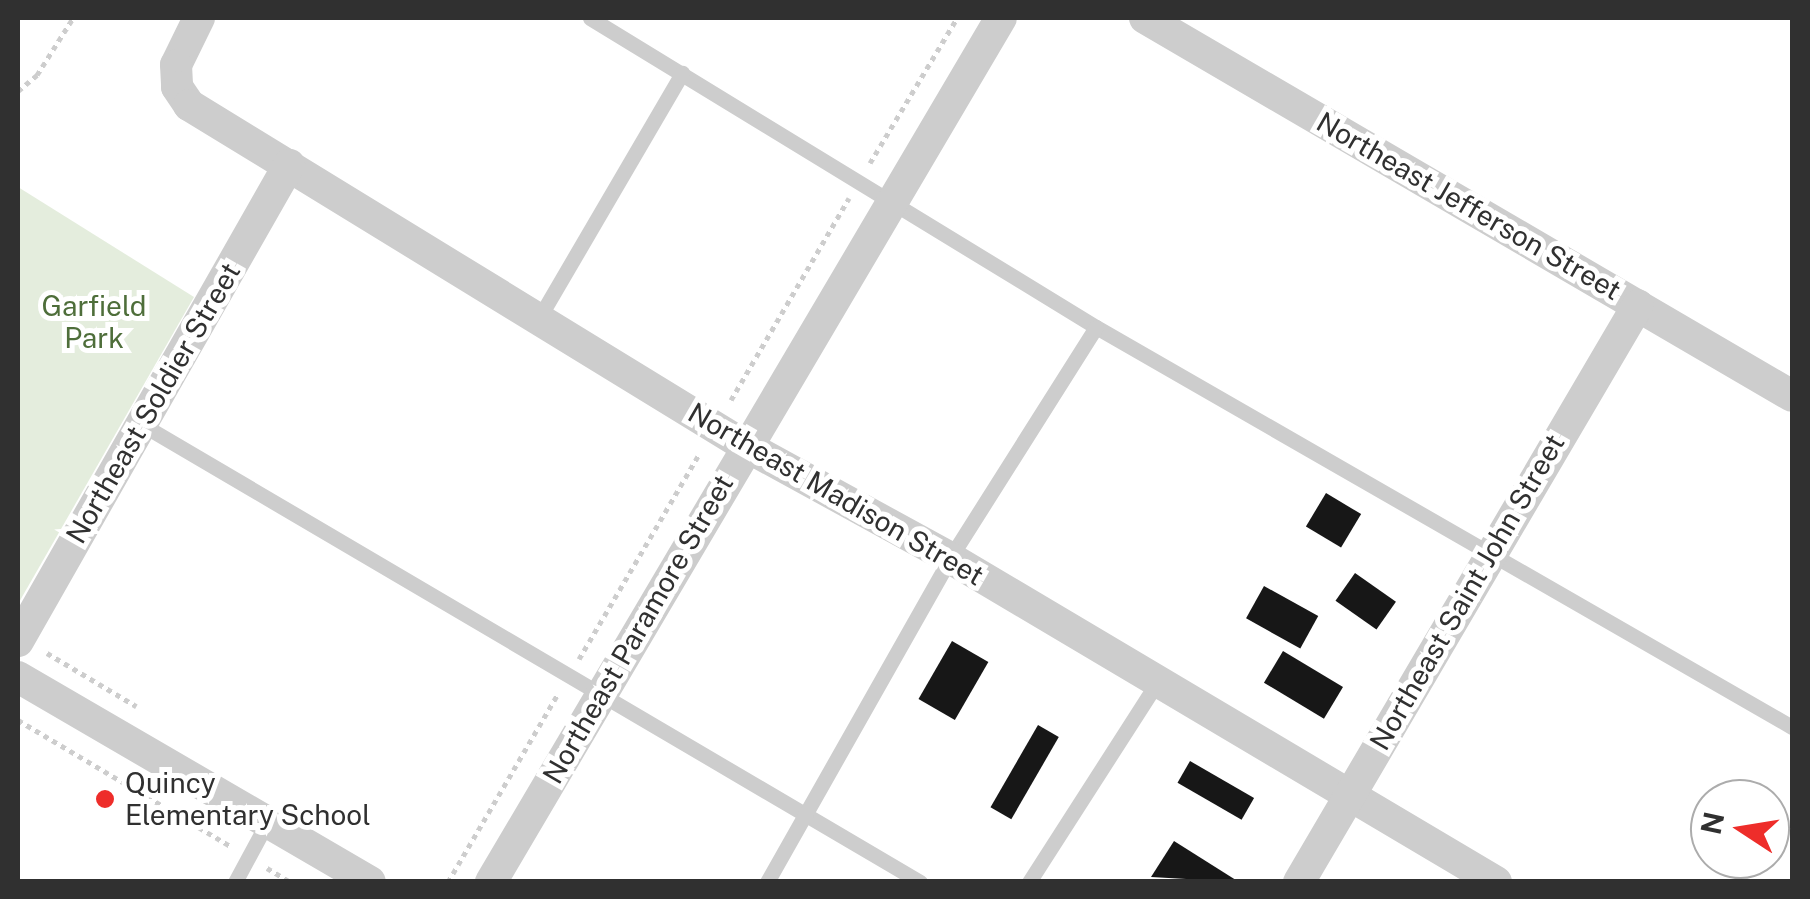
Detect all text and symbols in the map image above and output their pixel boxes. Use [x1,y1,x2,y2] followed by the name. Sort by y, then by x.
[1311,105,1627,307] street label: Northeast Jefferson Street
[59,257,247,549] street label: Northeast Soldier Street
[42,289,146,355] park label: Garfield Park
[682,396,990,592] street label: Northeast Madison Street
[1363,428,1571,756] street label: Northeast Saint John Street
[536,469,740,789] street label: Northeast Paramore Street
[125,766,371,832] place label: Quincy Elementary School
[1690,779,1790,879] north arrow
[94,788,116,810] marker: Quincy Elementary School
[1694,809,1731,837] text: N

